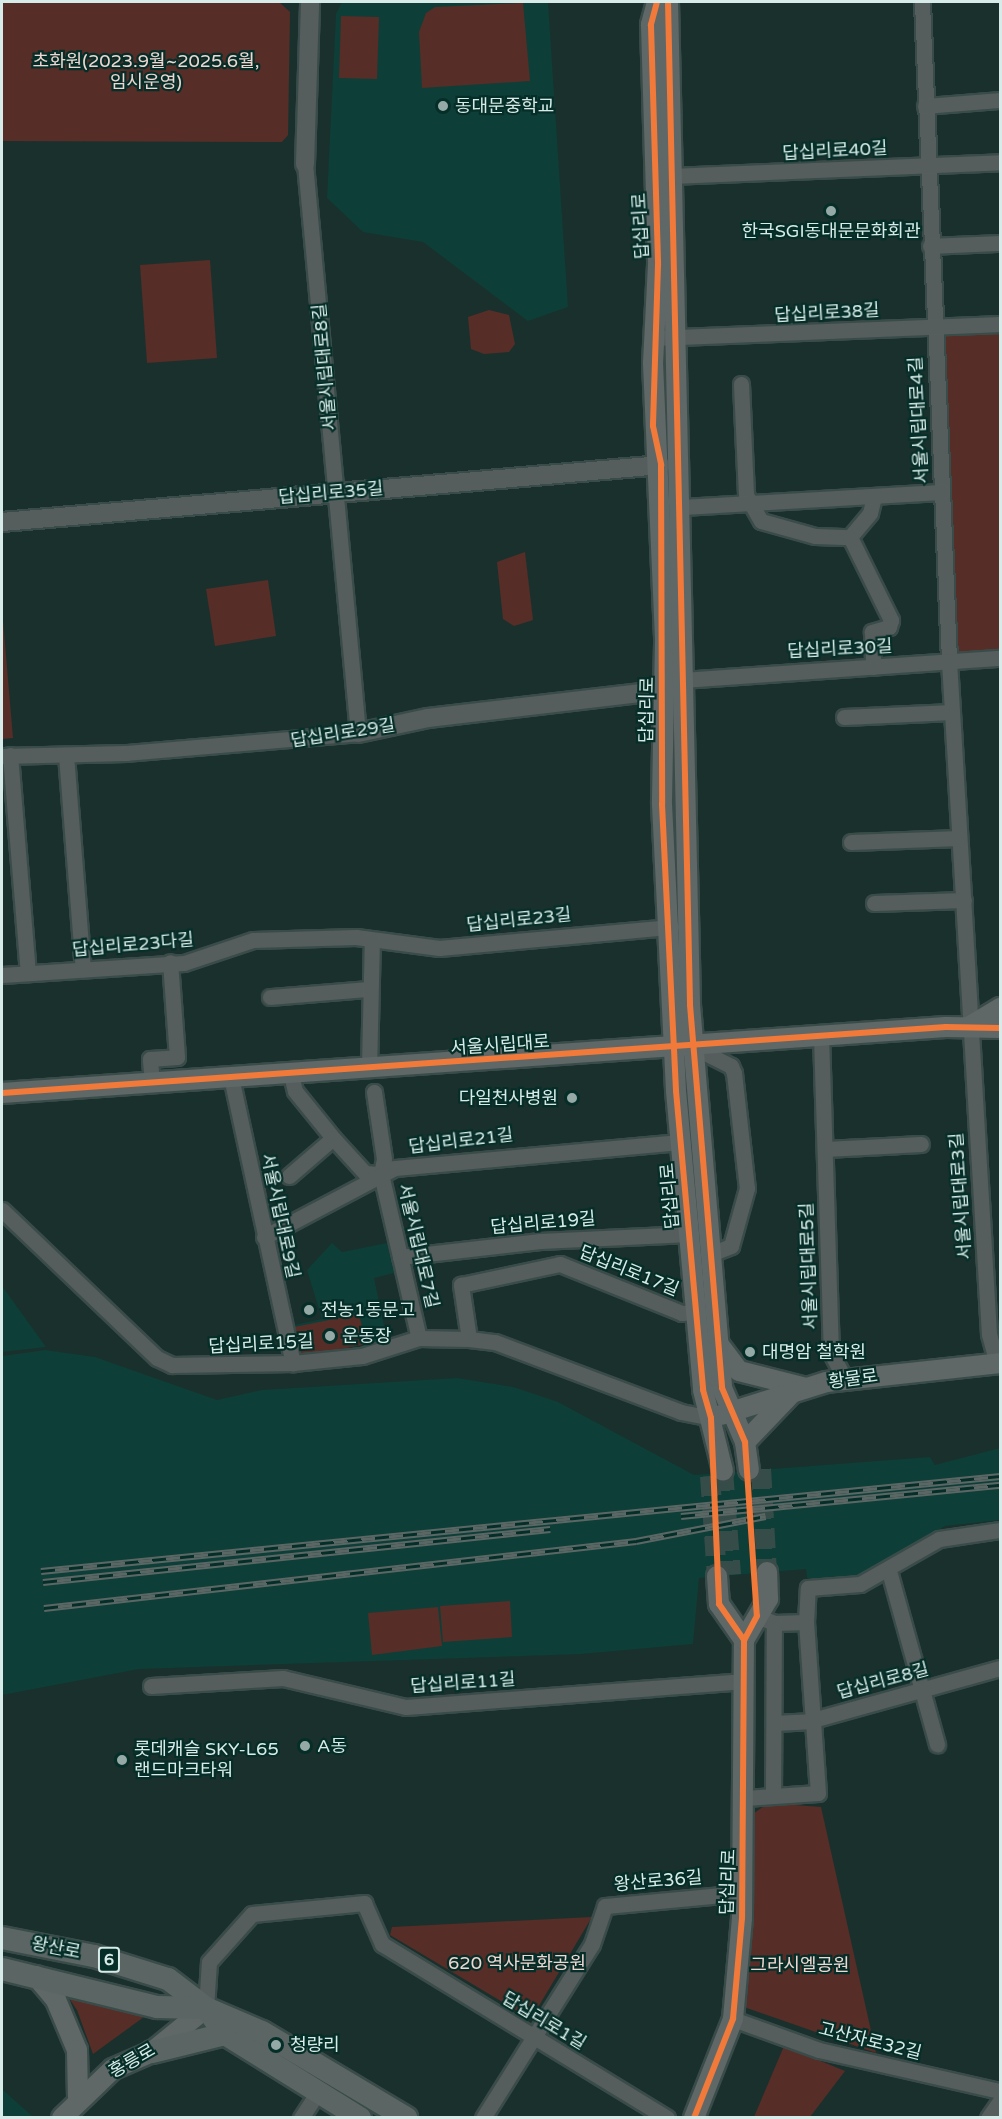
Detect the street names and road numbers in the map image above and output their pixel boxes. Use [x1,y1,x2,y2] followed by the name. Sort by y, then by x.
[782,137,888,165] street label: 답십리로40길
[628,192,654,260] street label: 답십리로
[774,299,880,327] street label: 답십리로38길
[309,303,341,431] street label: 서울시립대로8길
[905,356,933,484] street label: 서울시립대로4길
[278,478,384,508] street label: 답십리로35길
[787,635,893,663] street label: 답십리로30길
[636,677,658,743] street label: 답십리로
[289,714,397,752] street label: 답십리로29길
[465,904,573,936] street label: 답십리로23길
[71,929,195,961] street label: 답십리로23다길
[450,1031,550,1059] street label: 서울시립대로
[407,1124,515,1158] street label: 답십리로21길
[946,1132,976,1260] street label: 서울시립대로3길
[256,1152,304,1280] street label: 서울시립대로9길
[656,1162,684,1230] street label: 답십리로
[393,1182,443,1310] street label: 서울시립대로7길
[796,1202,822,1330] street label: 서울시립대로5길
[490,1208,596,1238] street label: 답십리로19길
[576,1241,682,1301] street label: 답십리로17길
[208,1330,314,1358] street label: 답십리로15길
[827,1365,879,1393] street label: 황물로
[835,1658,931,1704] street label: 답십리로8길
[410,1669,516,1697] street label: 답십리로11길
[716,1849,740,1915] street label: 답십리로
[613,1866,703,1896] street label: 왕산로36길
[30,1933,82,1963] street label: 왕산로
[97,1947,121,1973] road number: 6
[498,1988,590,2054] street label: 답십리로1길
[816,2018,924,2064] street label: 고산자로32길
[105,2039,159,2083] street label: 홍릉로

